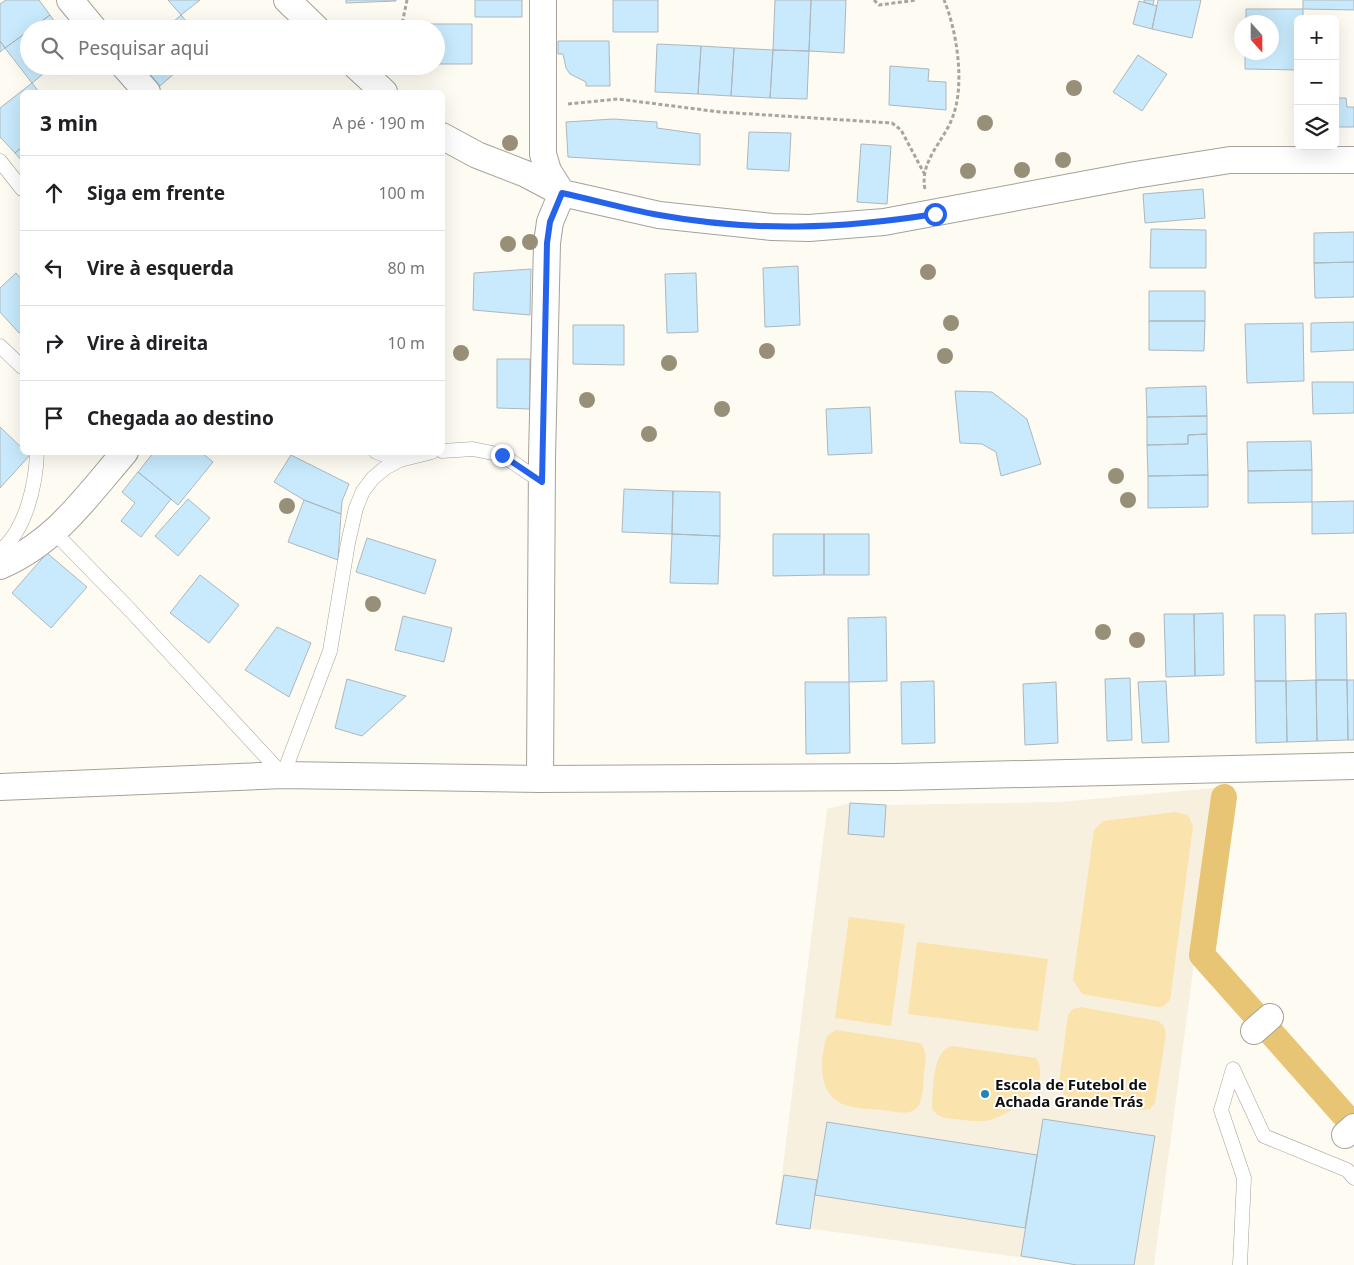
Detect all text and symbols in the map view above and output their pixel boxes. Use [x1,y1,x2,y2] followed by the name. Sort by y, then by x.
[1234,15,1279,60] north arrow
[1294,15,1339,150] map controls
[1294,15,1339,60] button: +
[20,20,445,75] search box
[38,34,66,62] icon: search
[78,35,209,61] text: Pesquisar aqui
[1294,60,1339,105] button: −
[1294,105,1339,150] button: layers
[40,109,98,137] text: 3 min
[333,112,425,134] text: A pé · 190 m
[40,179,68,207] icon: ahead
[87,180,225,206] text: Siga em frente
[378,182,425,204] text: 100 m
[924,203,947,226] route start
[40,254,68,282] icon: left
[87,255,234,281] text: Vire à esquerda
[388,257,425,279] text: 80 m
[40,329,68,357] icon: right
[87,330,208,356] text: Vire à direita
[388,332,425,354] text: 10 m
[40,404,68,432] icon: arrive
[87,405,274,431] text: Chegada ao destino
[491,444,514,467] route end
[995,1074,1147,1111] place label: Escola de Futebol de Achada Grande Trás
[979,1088,991,1100] marker: Escola de Futebol de Achada Grande Trás

